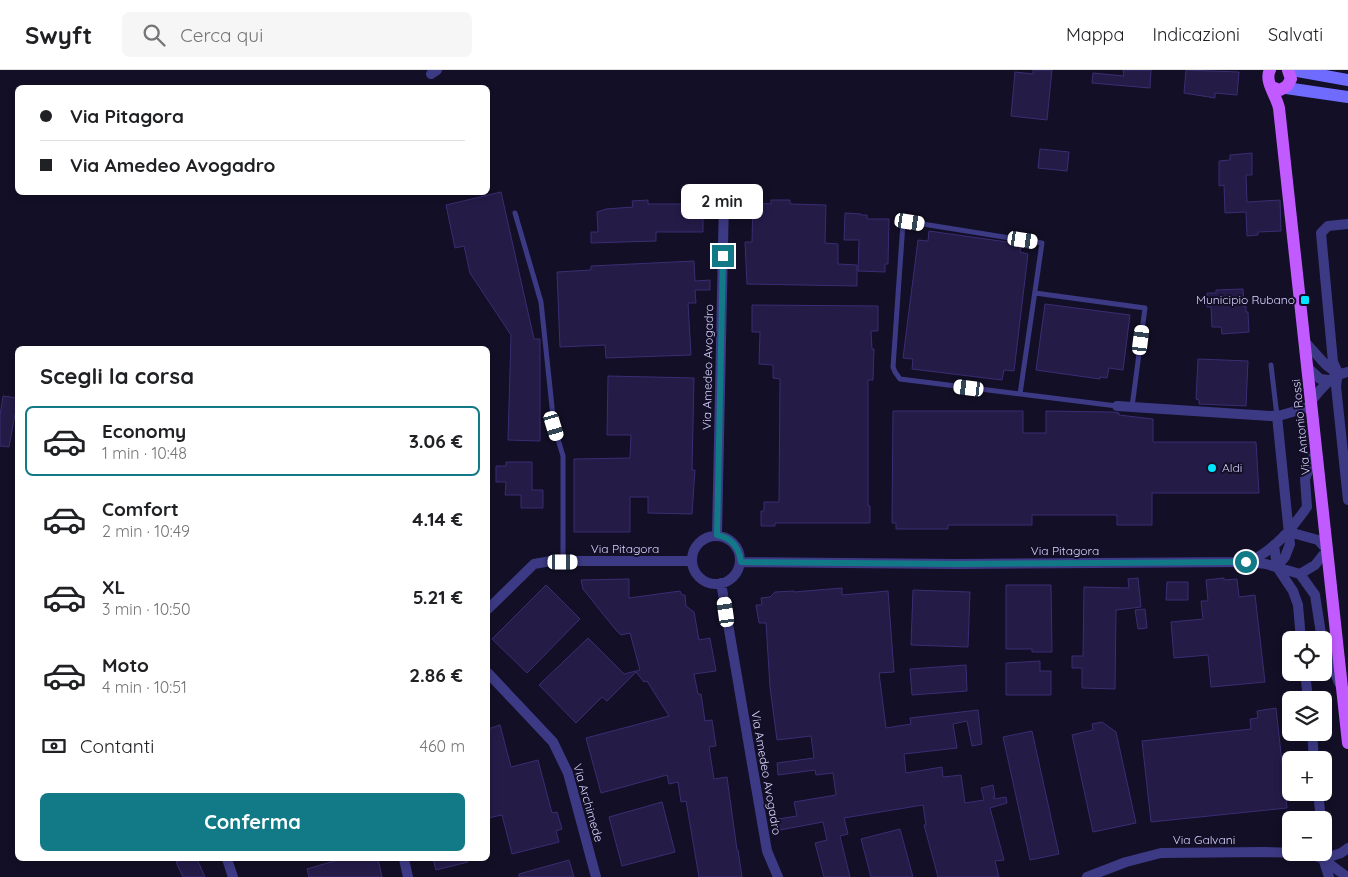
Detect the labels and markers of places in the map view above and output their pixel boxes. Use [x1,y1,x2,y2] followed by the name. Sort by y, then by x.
[1196,292,1295,307] place label: Municipio Rubano
[1299,294,1311,306] marker: Municipio Rubano
[1222,460,1242,475] place label: Aldi
[1206,462,1218,474] marker: Aldi

